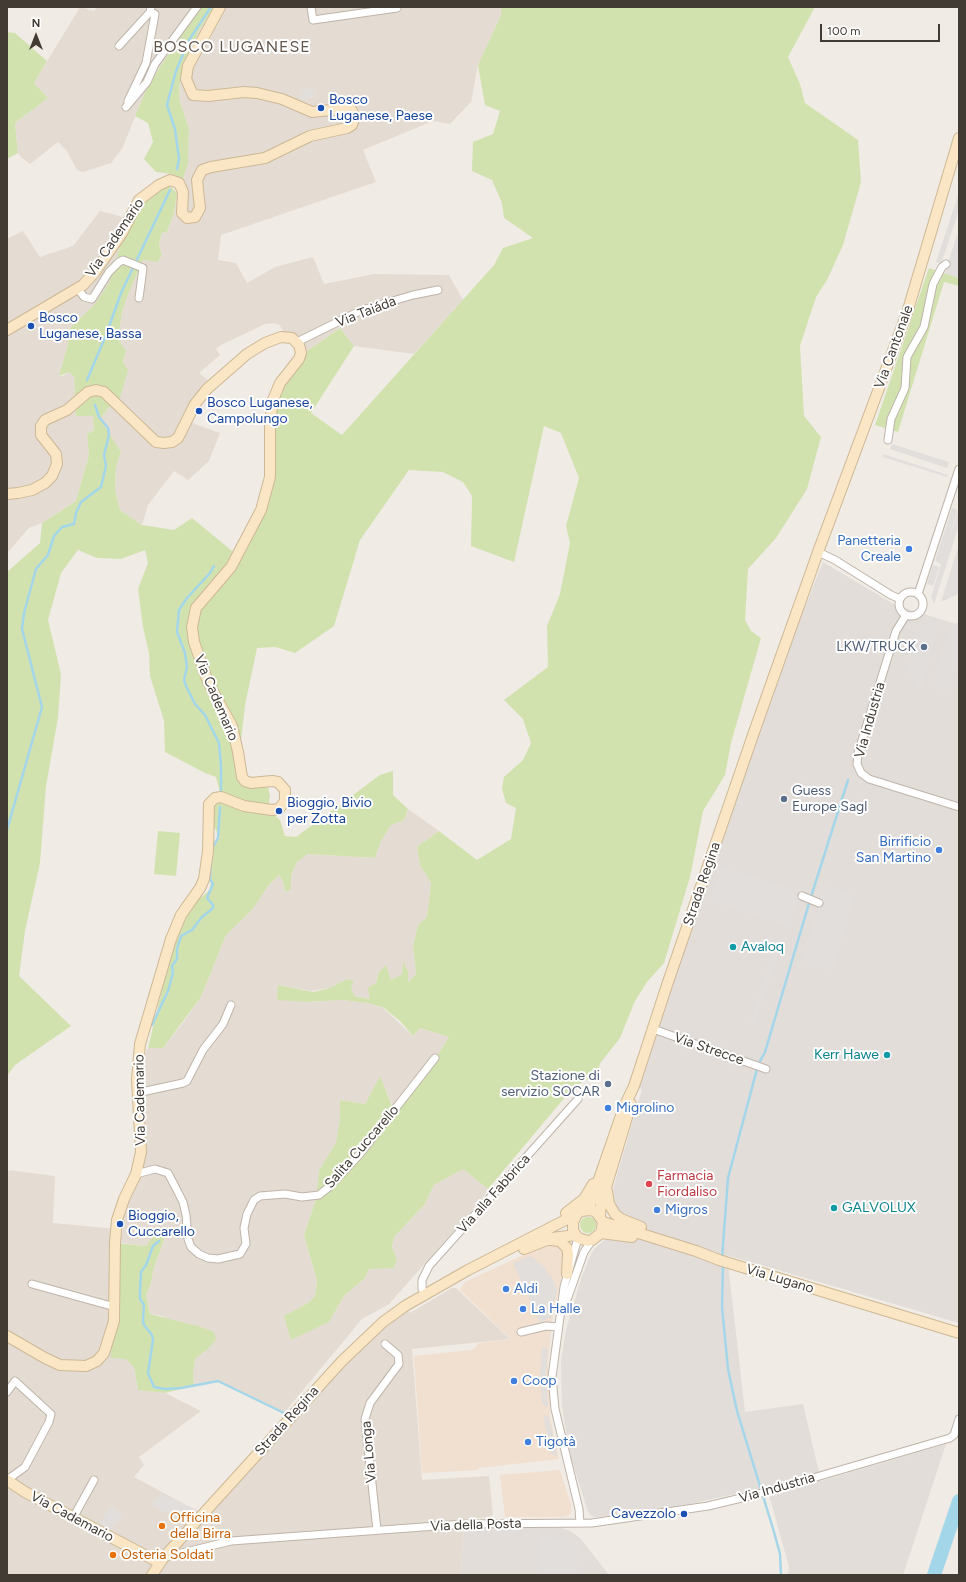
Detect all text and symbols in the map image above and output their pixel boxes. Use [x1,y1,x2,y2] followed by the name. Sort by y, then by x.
[16,16,56,56] north arrow
[822,16,942,42] scale bar
[32,17,40,30] text: N
[827,24,861,38] text: 100 m
[153,37,311,57] district label: BOSCO LUGANESE
[329,92,433,124] place label: Bosco Luganese, Paese
[316,103,326,113] marker: Bosco Luganese, Paese
[82,195,148,281] street label: Via Cademario
[333,293,399,331] street label: Via Taiáda
[871,303,917,391] street label: Via Cantonale
[39,310,142,342] place label: Bosco Luganese, Bassa
[26,321,36,331] marker: Bosco Luganese, Bassa
[207,395,313,428] place label: Bosco Luganese, Campolungo
[194,406,204,416] marker: Bosco Luganese, Campolungo
[837,533,901,566] place label: Panetteria Creale
[904,544,914,554] marker: Panetteria Creale
[836,639,916,655] place label: LKW/TRUCK
[919,642,929,652] marker: LKW/TRUCK
[190,652,242,744] street label: Via Cademario
[851,680,889,760] street label: Via Industria
[792,783,867,816] place label: Guess Europe Sagl
[779,794,789,804] marker: Guess Europe Sagl
[287,795,372,828] place label: Bioggio, Bivio per Zotta
[274,806,284,816] marker: Bioggio, Bivio per Zotta
[856,834,931,866] place label: Birrificio San Martino
[680,840,724,928] street label: Strada Regina
[934,845,944,855] marker: Birrificio San Martino
[741,939,784,955] place label: Avaloq
[728,942,738,952] marker: Avaloq
[672,1029,746,1069] street label: Via Strecce
[814,1047,879,1063] place label: Kerr Hawe
[882,1050,892,1060] marker: Kerr Hawe
[131,1054,149,1146] street label: Via Cademario
[501,1068,600,1100] place label: Stazione di servizio SOCAR
[603,1079,613,1089] marker: Stazione di servizio SOCAR
[616,1100,674,1116] place label: Migrolino
[321,1102,403,1192] street label: Salita Cuccarello
[603,1103,613,1113] marker: Migrolino
[454,1151,534,1237] street label: Via alla Fabbrica
[657,1168,717,1200] place label: Farmacia Fiordaliso
[644,1179,654,1189] marker: Farmacia Fiordaliso
[842,1200,916,1216] place label: GALVOLUX
[665,1202,708,1218] place label: Migros
[829,1203,839,1213] marker: GALVOLUX
[652,1205,662,1215] marker: Migros
[128,1208,195,1240] place label: Bioggio, Cuccarello
[115,1219,125,1229] marker: Bioggio, Cuccarello
[744,1261,816,1297] street label: Via Lugano
[514,1281,538,1297] place label: Aldi
[501,1284,511,1294] marker: Aldi
[531,1301,580,1317] place label: La Halle
[518,1304,528,1314] marker: La Halle
[522,1373,557,1389] place label: Coop
[509,1376,519,1386] marker: Coop
[252,1383,322,1459] street label: Strada Regina
[358,1420,380,1484] street label: Via Longa
[536,1434,576,1450] place label: Tigotà
[523,1437,533,1447] marker: Tigotà
[737,1469,817,1507] street label: Via Industria
[28,1488,116,1546] street label: Via Cademario
[611,1506,676,1522] place label: Cavezzolo
[679,1509,689,1519] marker: Cavezzolo
[170,1510,231,1542] place label: Officina della Birra
[430,1515,522,1535] street label: Via della Posta
[157,1521,167,1531] marker: Officina della Birra
[121,1547,214,1563] place label: Osteria Soldati
[108,1550,118,1560] marker: Osteria Soldati

